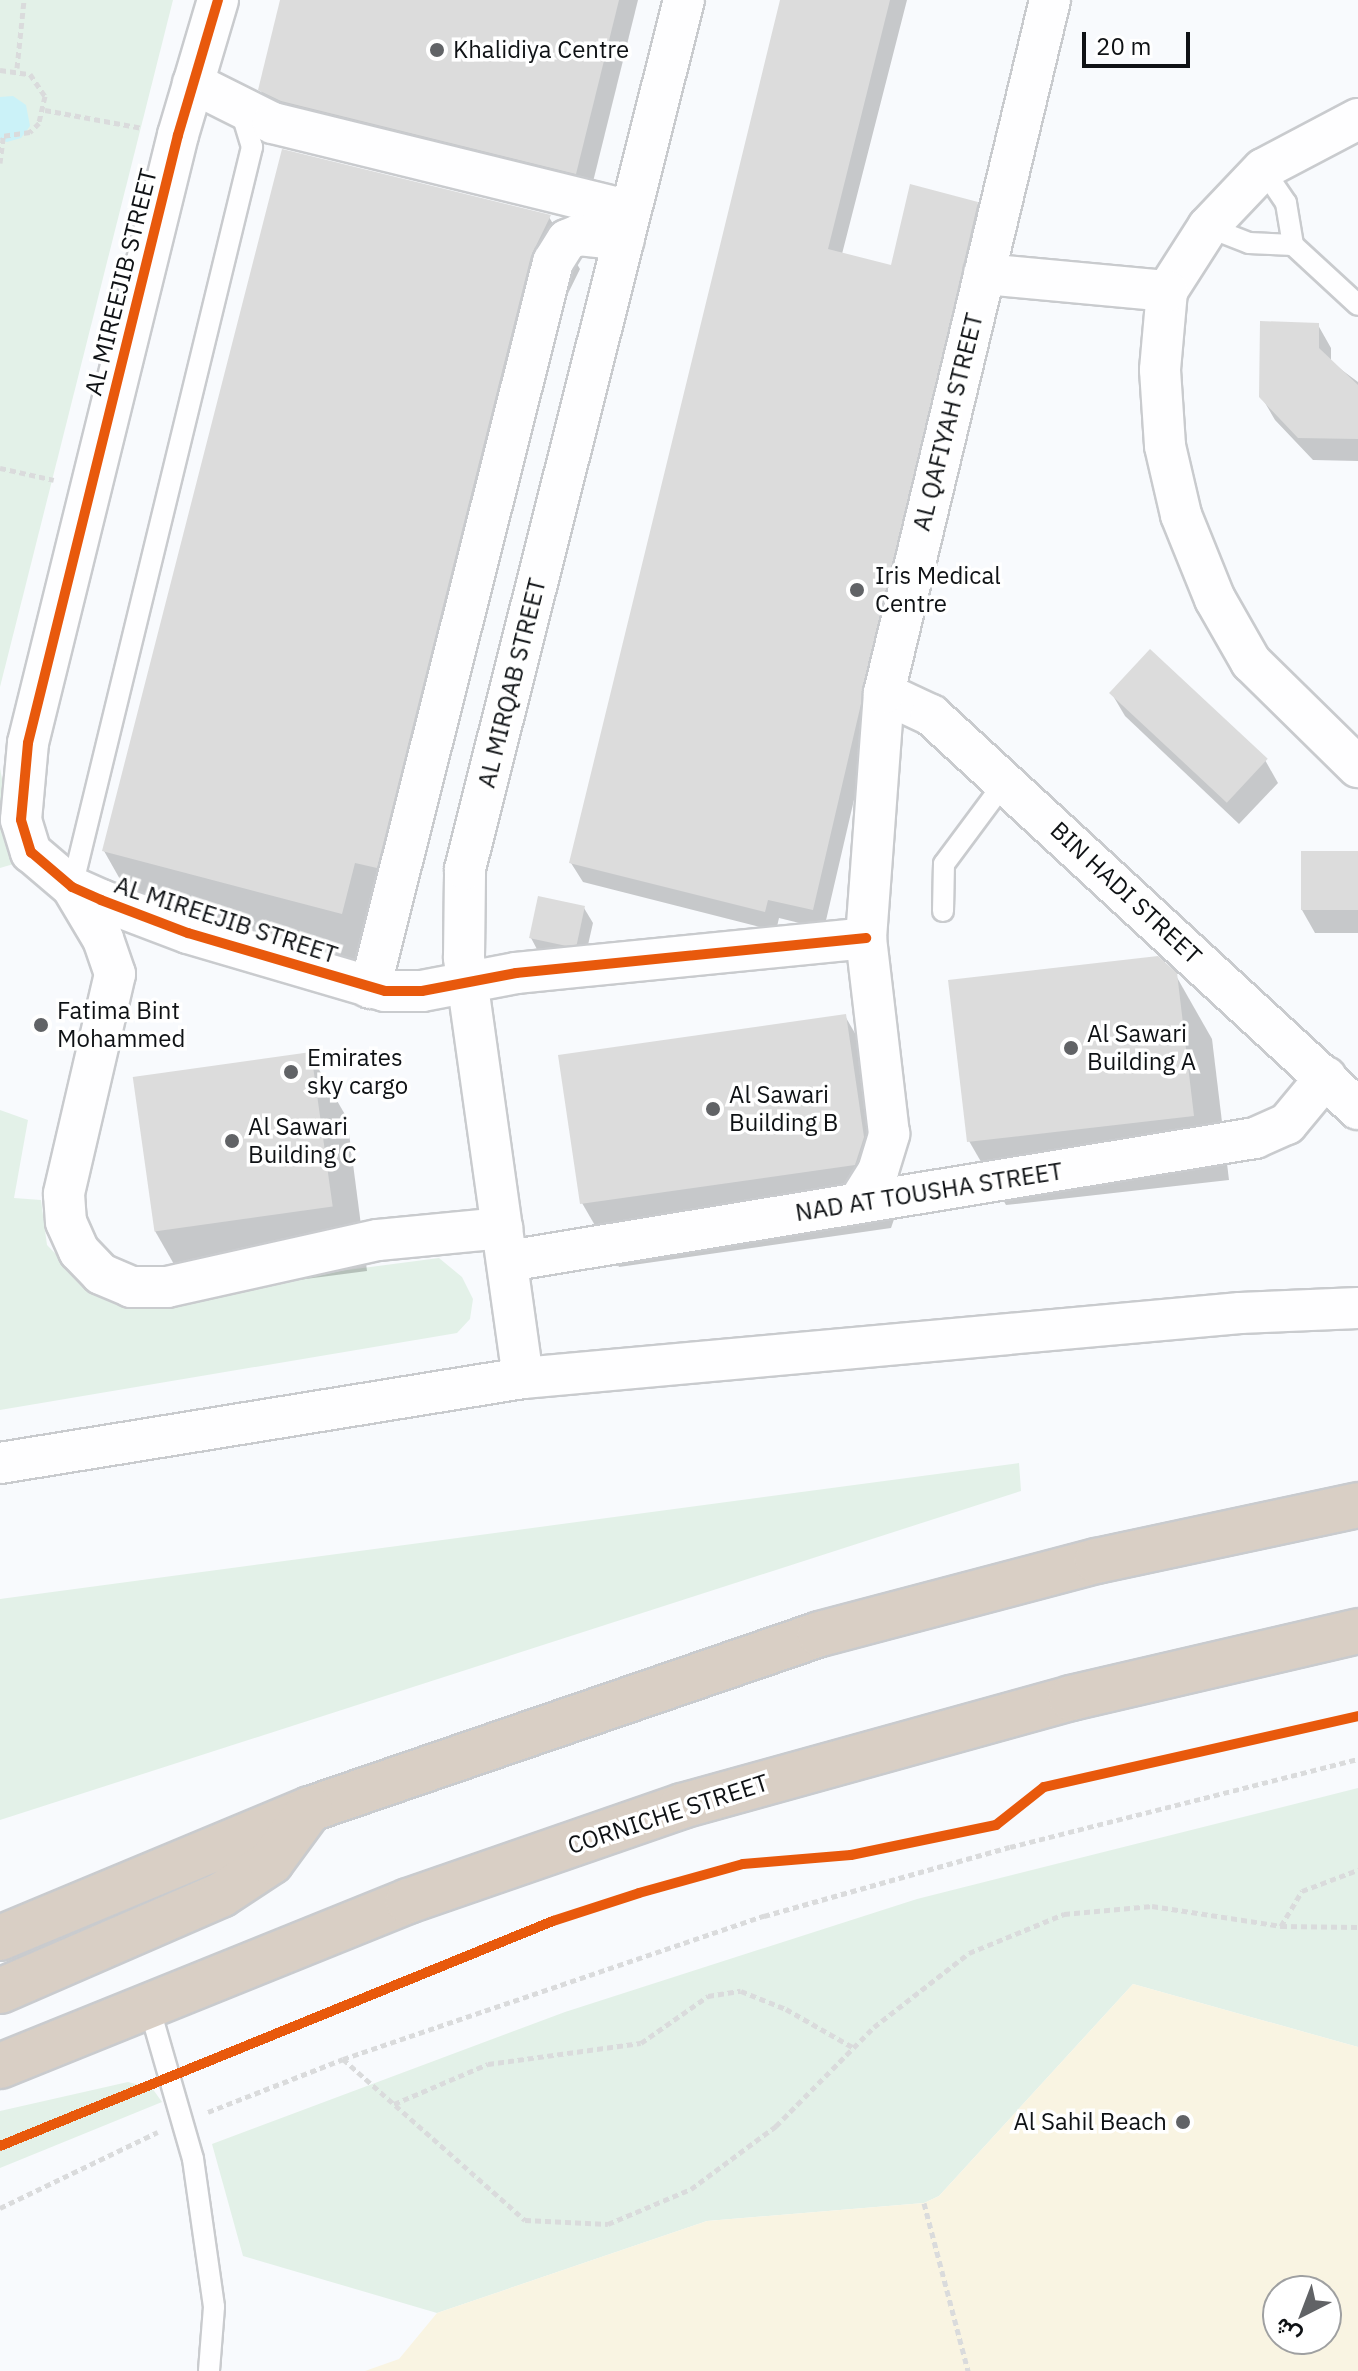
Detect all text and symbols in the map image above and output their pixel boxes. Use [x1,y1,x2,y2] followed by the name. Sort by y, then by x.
[1086,16,1194,66] scale bar
[1096,30,1151,62] text: 20 m
[453,36,629,64] place label: Khalidiya Centre
[428,41,446,59] marker: Khalidiya Centre
[79,166,163,398] street label: AL MIREEJIB STREET
[907,310,989,534] street label: AL QAFIYAH STREET
[875,562,1001,618] place label: Iris Medical Centre
[472,575,552,791] street label: AL MIRQAB STREET
[846,579,868,601] marker: Iris Medical Centre
[1044,816,1208,970] street label: BIN HADI STREET
[111,870,341,970] street label: AL MIREEJIB STREET
[57,997,185,1053] place label: Fatima Bint Mohammed
[32,1016,50,1034] marker: Fatima Bint Mohammed
[1087,1020,1196,1076] place label: Al Sawari Building A
[1062,1039,1080,1057] marker: Al Sawari Building A
[307,1044,408,1100] place label: Emirates sky cargo
[282,1063,300,1081] marker: Emirates sky cargo
[729,1081,838,1137] place label: Al Sawari Building B
[704,1100,722,1118] marker: Al Sawari Building B
[248,1113,357,1169] place label: Al Sawari Building C
[223,1132,241,1150] marker: Al Sawari Building C
[793,1157,1065,1227] street label: NAD AT TOUSHA STREET
[564,1768,772,1860] street label: CORNICHE STREET
[1013,2108,1167,2136] place label: Al Sahil Beach
[1174,2113,1192,2131] marker: Al Sahil Beach
[1262,2275,1342,2355] north arrow
[1267,2312,1306,2351] text: ش

